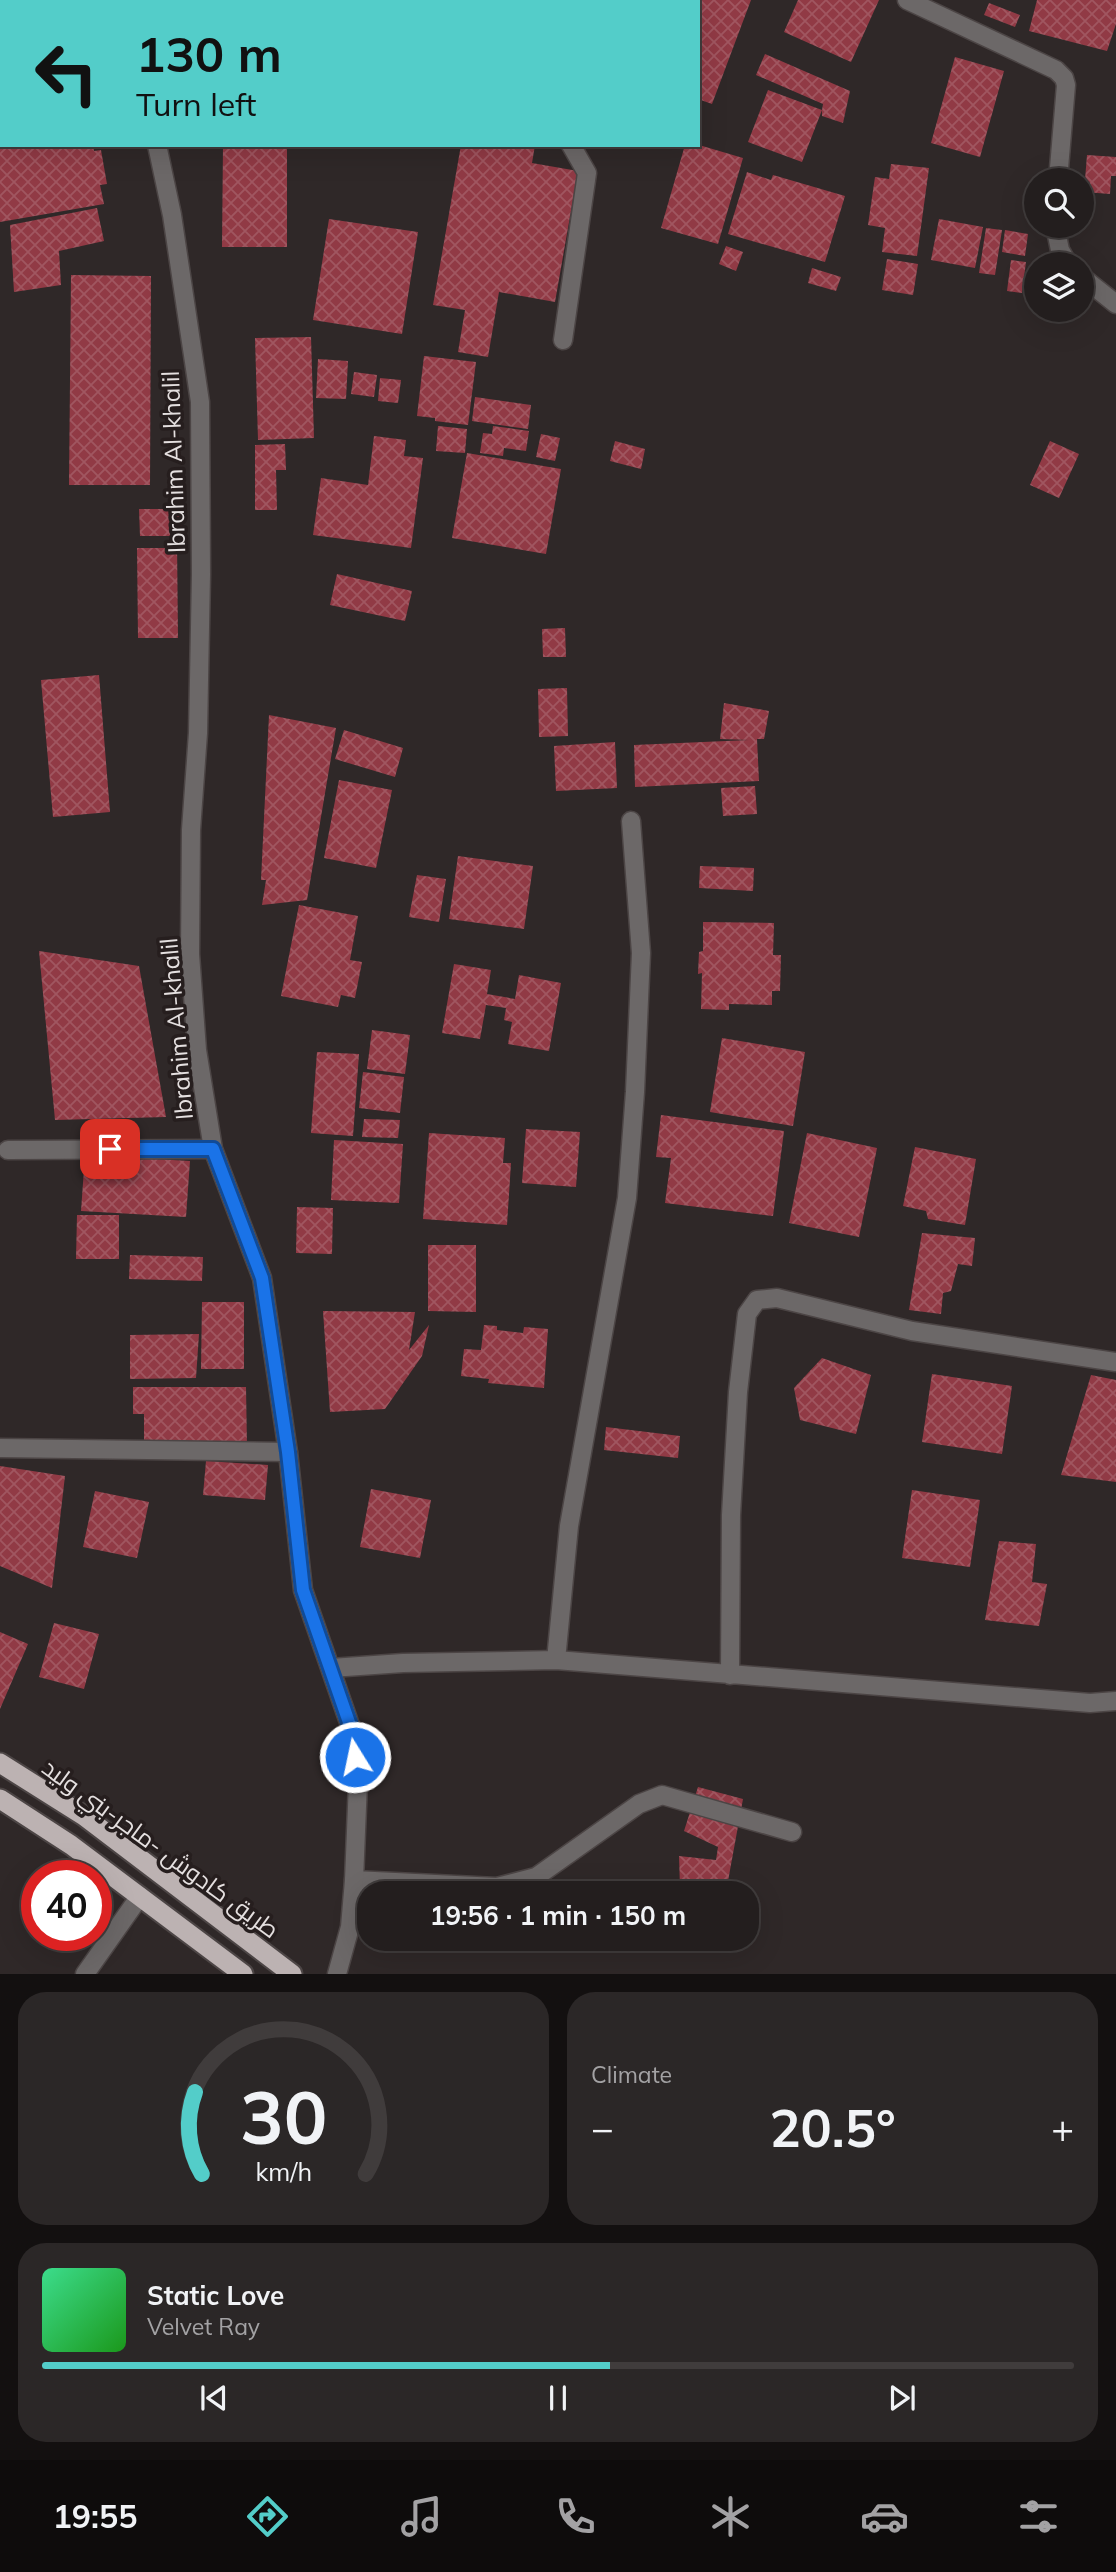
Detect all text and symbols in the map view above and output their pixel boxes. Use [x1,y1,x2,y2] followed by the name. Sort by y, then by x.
[136,23,282,84] text: 130 m
[21,28,112,119] icon: left
[136,84,256,124] text: Turn left
[1024,168,1094,322] map controls
[1024,168,1094,238] button: search
[1024,252,1094,322] button: layers
[155,370,191,554] street label: Ibrahim Al-khalil
[153,937,199,1121] street label: Ibrahim Al-khalil
[80,1119,140,1179] pin
[91,1130,129,1168] icon: arrive
[318,1720,392,1794] position arrow
[34,1752,285,1948] street label: طريق كادوش -ماجر-بني وليد
[21,1860,112,1951] speed limit sign: 40
[430,1899,686,1932] text: 19:56 · 1 min · 150 m
[591,2060,672,2089] text: Climate
[240,2072,327,2163] text: 30
[769,2095,896,2160] text: 20.5°
[591,2104,614,2152] text: −
[1051,2104,1074,2152] text: +
[255,2156,312,2187] text: km/h
[147,2279,284,2312] text: Static Love
[147,2312,260,2341] text: Velvet Ray
[195,2379,233,2417] icon: previous
[539,2379,577,2417] icon: pause
[883,2379,921,2417] icon: next
[243,2492,292,2541] icon: directions
[397,2492,446,2541] icon: music
[551,2492,600,2541] icon: phone
[706,2492,755,2541] icon: climate
[860,2492,909,2541] icon: car
[1014,2492,1063,2541] icon: filters
[53,2496,137,2536] text: 19:55

